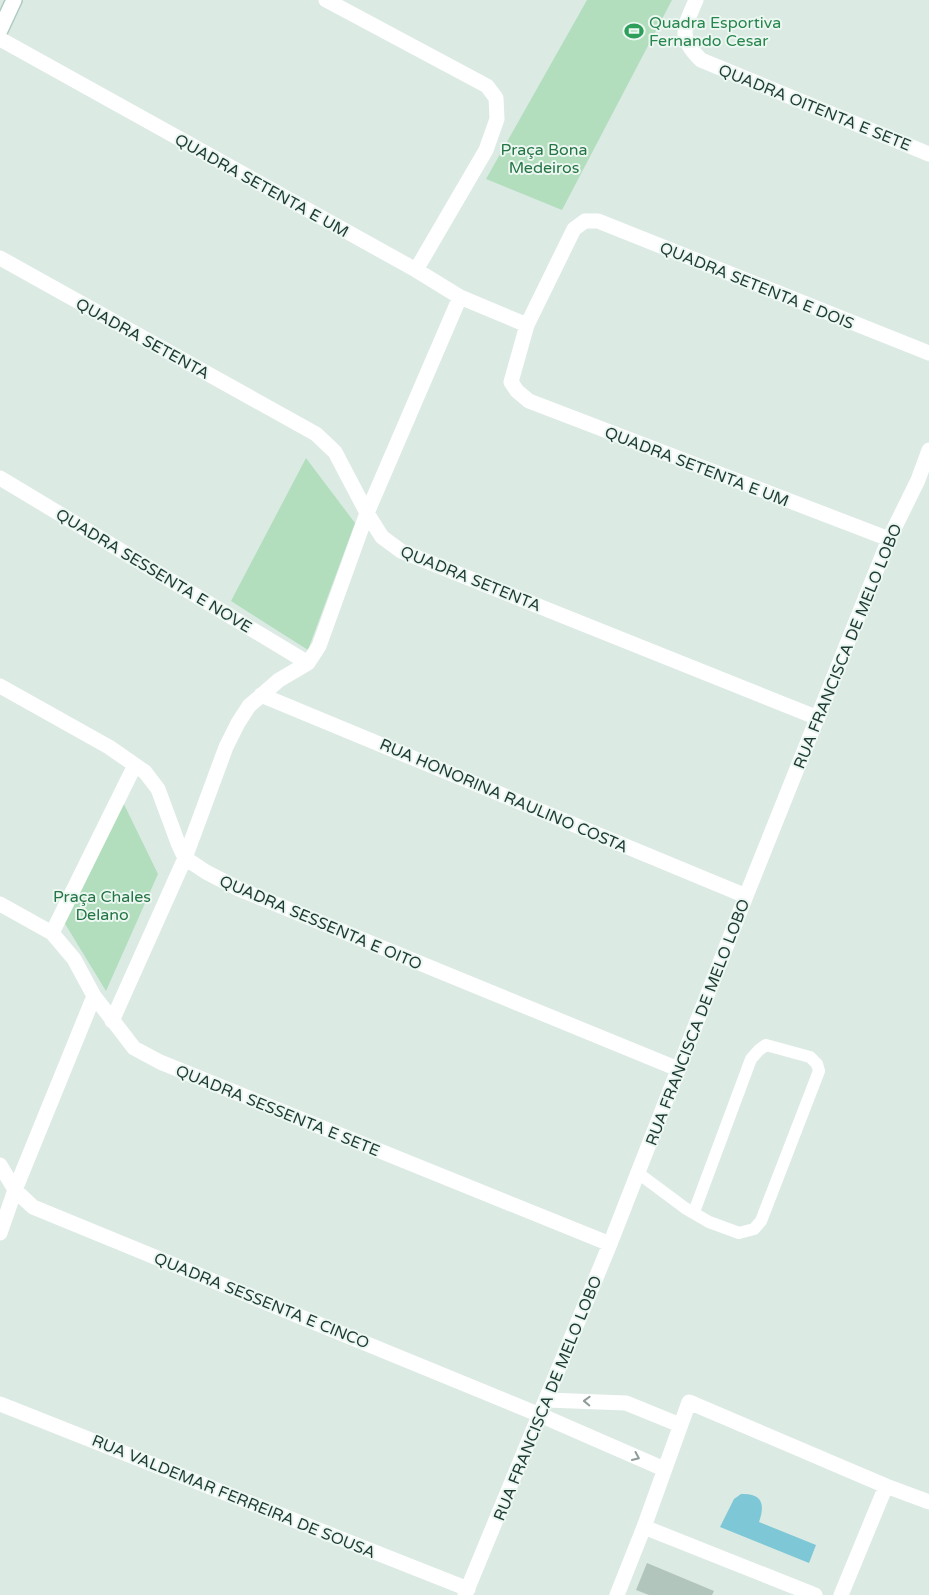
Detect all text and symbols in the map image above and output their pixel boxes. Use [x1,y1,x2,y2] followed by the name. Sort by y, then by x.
[649,13,781,51] place label: Quadra Esportiva Fernando Cesar
[623,20,645,42] sports icon: Quadra Esportiva Fernando Cesar
[715,60,914,156] street label: QUADRA OITENTA E SETE
[171,130,352,242] street label: QUADRA SETENTA E UM
[501,140,587,178] park label: Praça Bona Medeiros
[657,238,857,334] street label: QUADRA SETENTA E DOIS
[72,294,213,384] street label: QUADRA SETENTA
[602,422,792,511] street label: QUADRA SETENTA E UM
[52,504,255,637] street label: QUADRA SESSENTA E NOVE
[789,521,906,772] street label: RUA FRANCISCA DE MELO LOBO
[397,542,544,616] street label: QUADRA SETENTA
[376,734,631,857] street label: RUA HONORINA RAULINO COSTA
[216,871,425,975] street label: QUADRA SESSENTA E OITO
[53,887,151,925] park label: Praça Chales Delano
[642,896,754,1149] street label: RUA FRANCISCA DE MELO LOBO
[173,1061,383,1161] street label: QUADRA SESSENTA E SETE
[151,1248,372,1353] street label: QUADRA SESSENTA E CINCO
[489,1273,606,1524] street label: RUA FRANCISCA DE MELO LOBO
[582,1396,590,1407] one-way arrow
[89,1431,378,1563] street label: RUA VALDEMAR FERREIRA DE SOUSA
[631,1450,640,1461] one-way arrow

